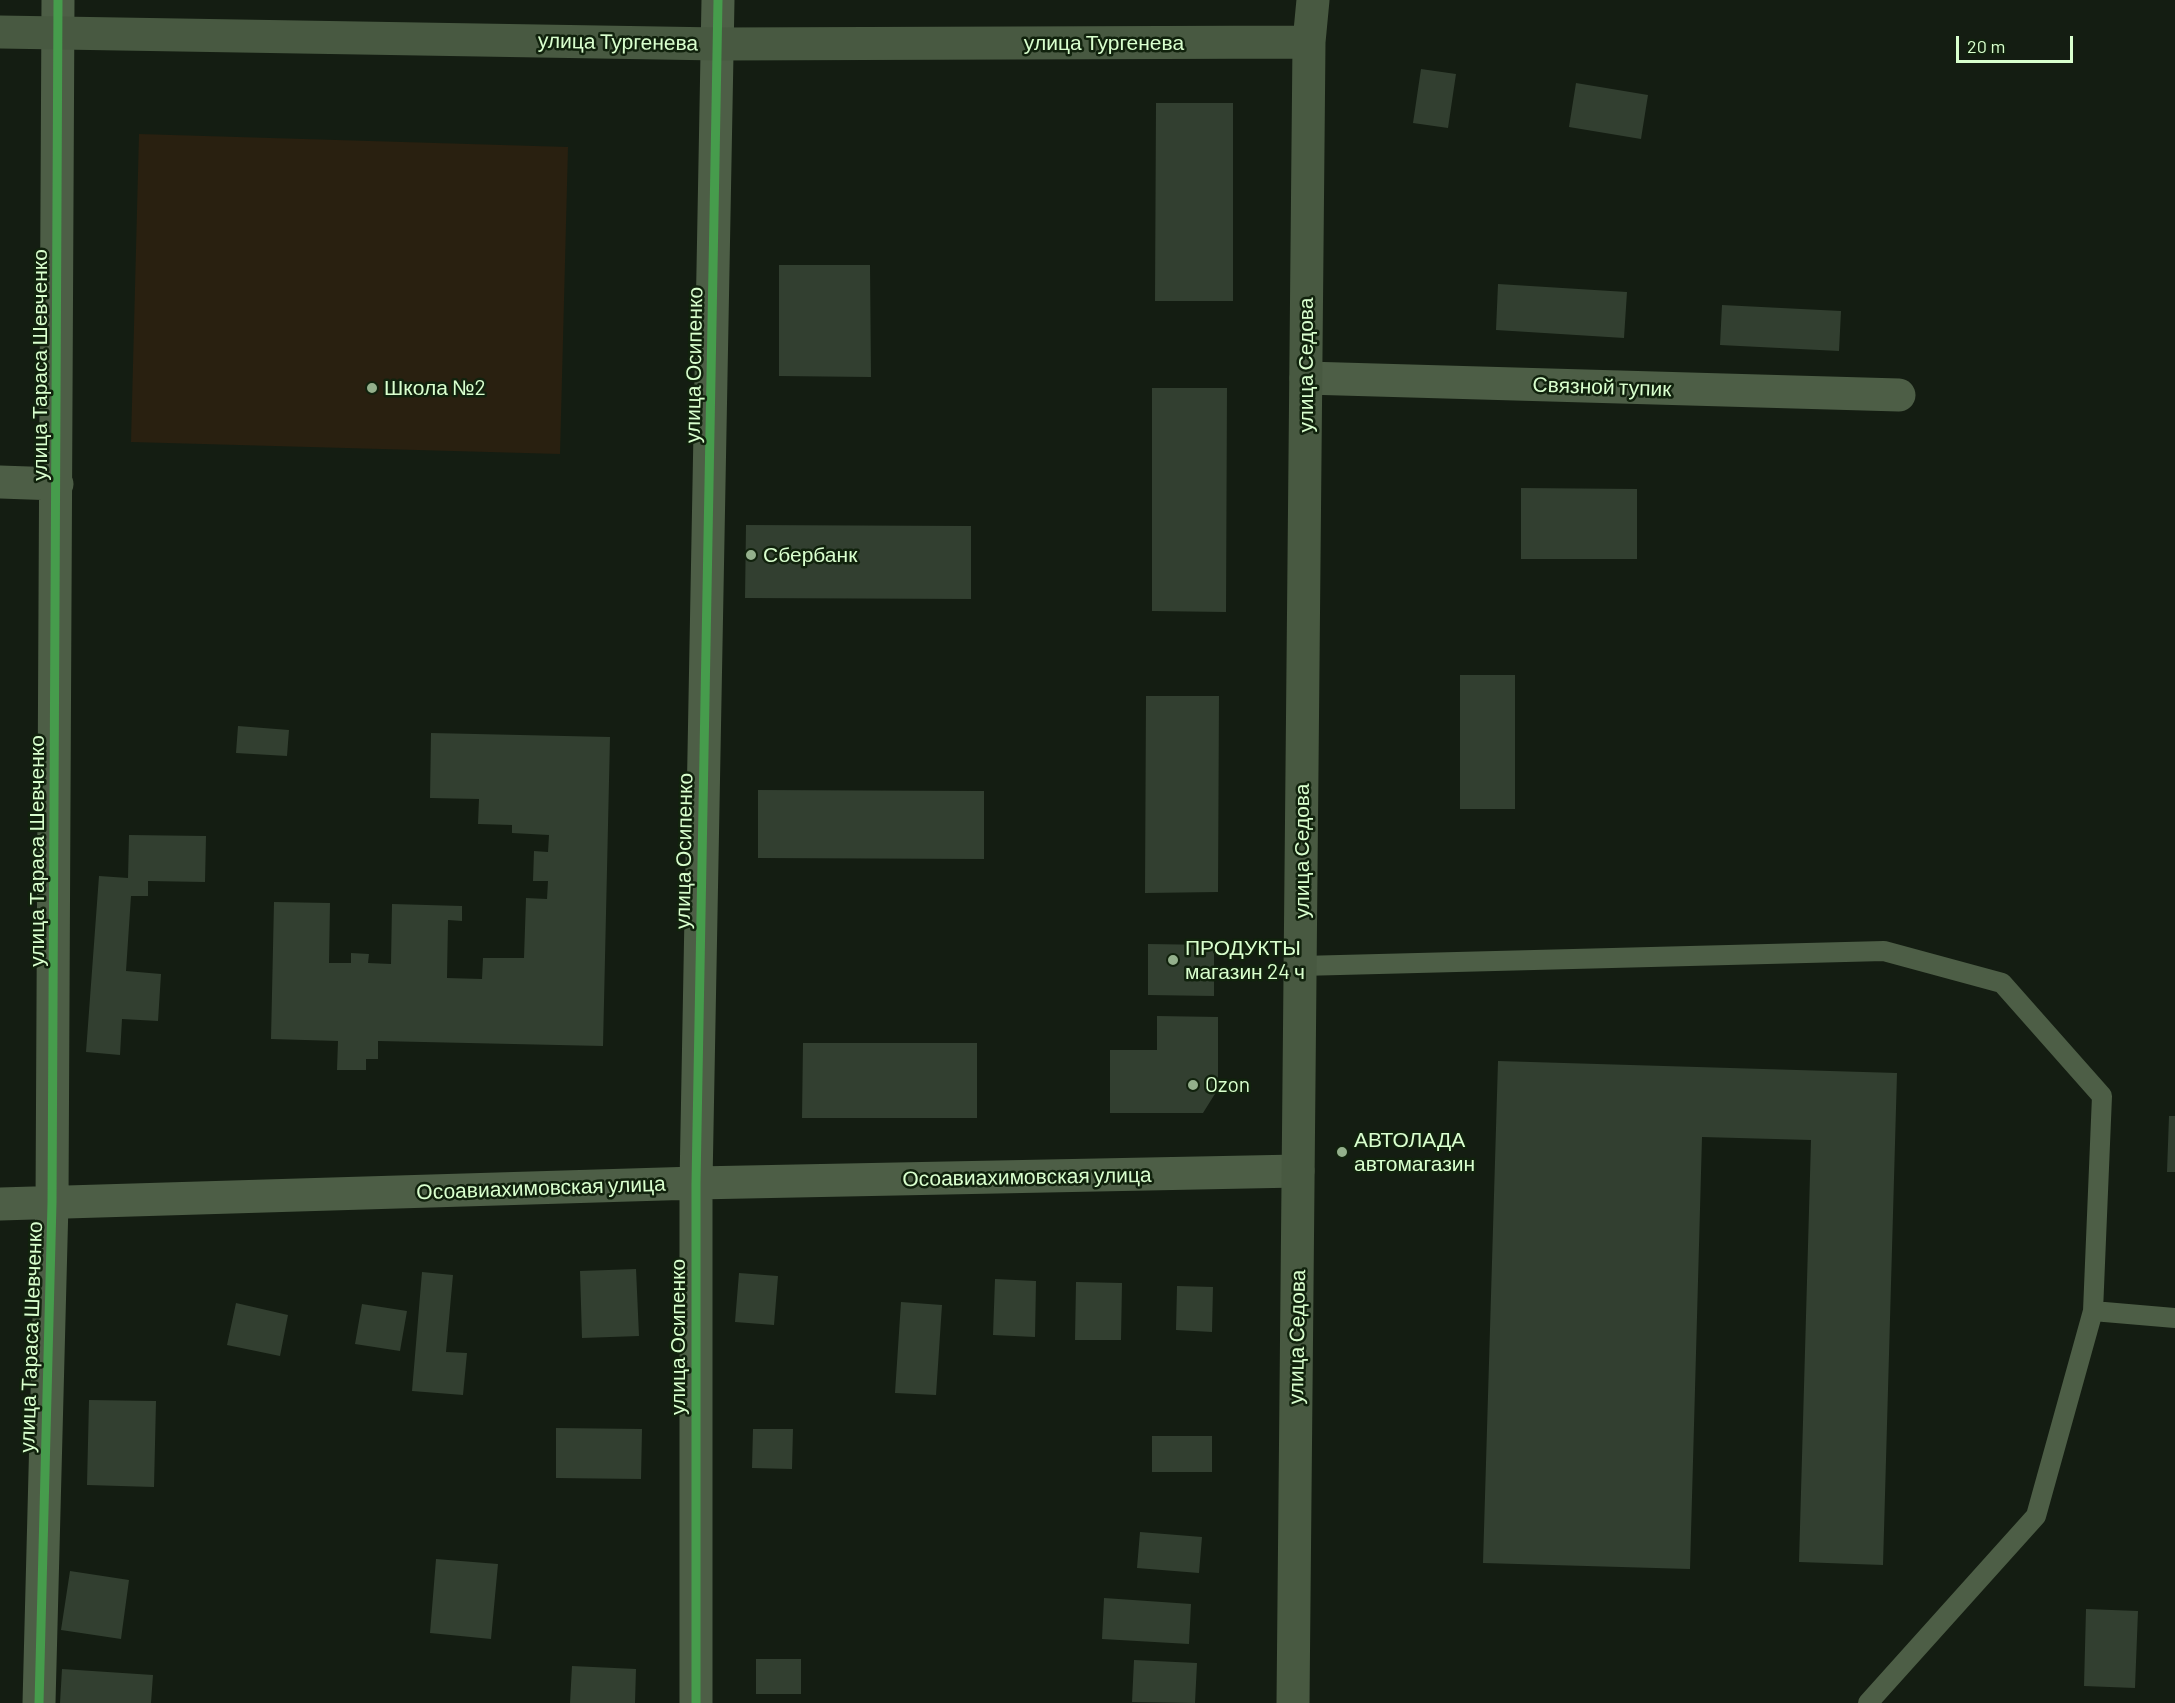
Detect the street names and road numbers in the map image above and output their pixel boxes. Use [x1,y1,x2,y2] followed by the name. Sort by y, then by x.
[538,28,698,56] street label: улица Тургенева
[1024,30,1184,56] street label: улица Тургенева
[27,249,53,481] street label: улица Тараса Шевченко
[680,287,708,443] street label: улица Осипенко
[1293,298,1319,432] street label: улица Седова
[1532,372,1672,402] street label: Связной тупик
[24,735,50,967] street label: улица Тараса Шевченко
[670,773,698,929] street label: улица Осипенко
[1289,784,1315,918] street label: улица Седова
[902,1162,1152,1192] street label: Осоавиахимовская улица
[416,1171,666,1205] street label: Осоавиахимовская улица
[14,1221,48,1453] street label: улица Тараса Шевченко
[665,1259,691,1415] street label: улица Осипенко
[1283,1269,1311,1405] street label: улица Седова

